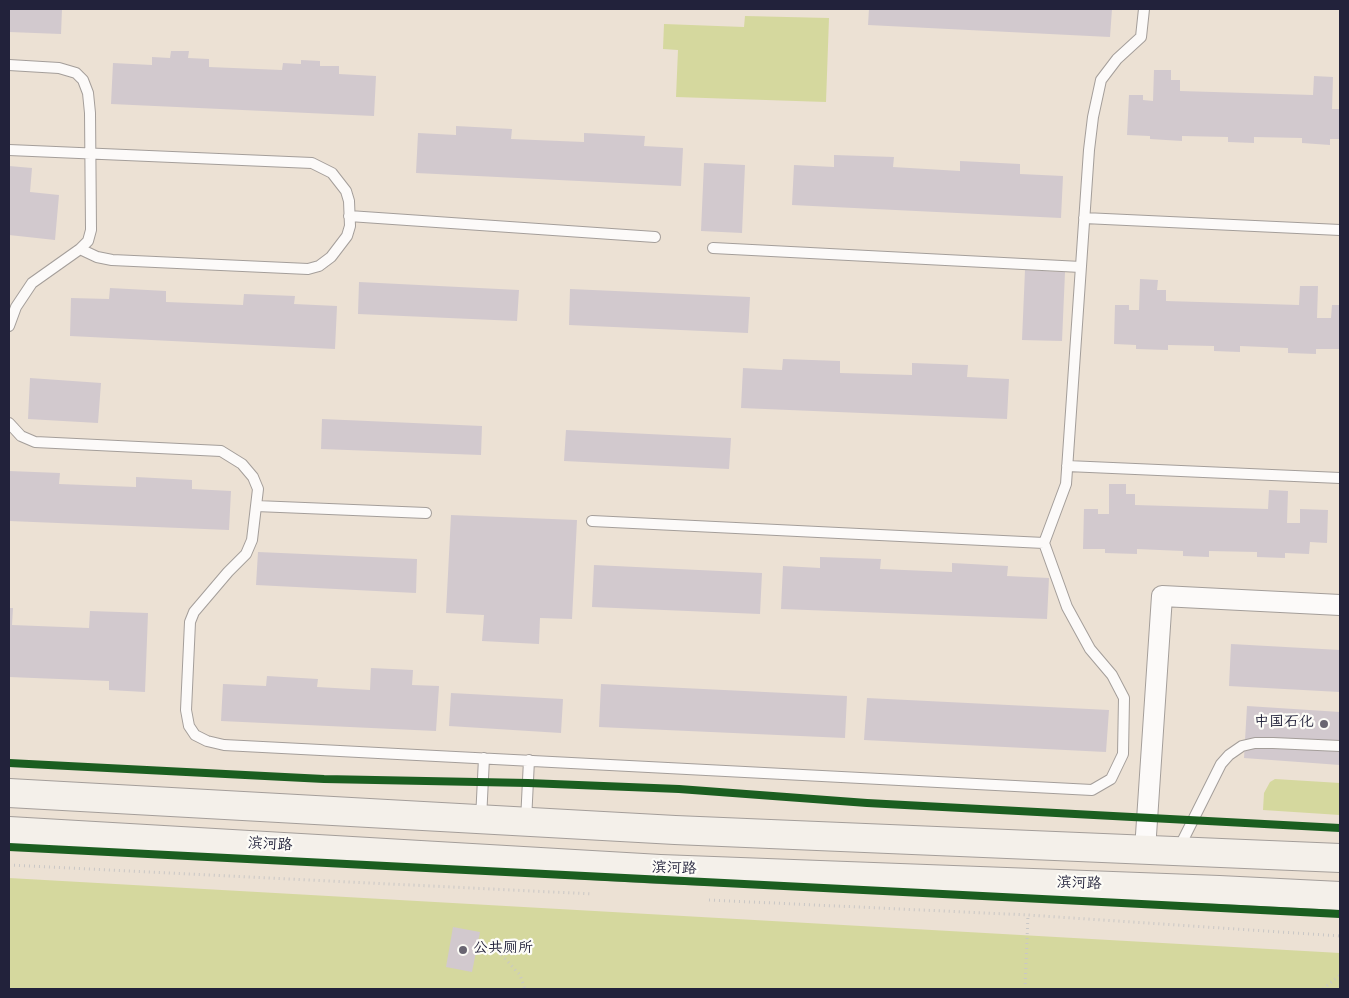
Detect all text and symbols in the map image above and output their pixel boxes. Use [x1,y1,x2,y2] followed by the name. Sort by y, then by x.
[1254,715,1314,733] place label: 中国石化
[1318,718,1330,730] marker: 中国石化
[247,836,293,856] street label: 滨河路
[651,860,697,880] street label: 滨河路
[1056,875,1102,895] street label: 滨河路
[473,941,533,959] place label: 公共厕所
[457,944,469,956] marker: 公共厕所

